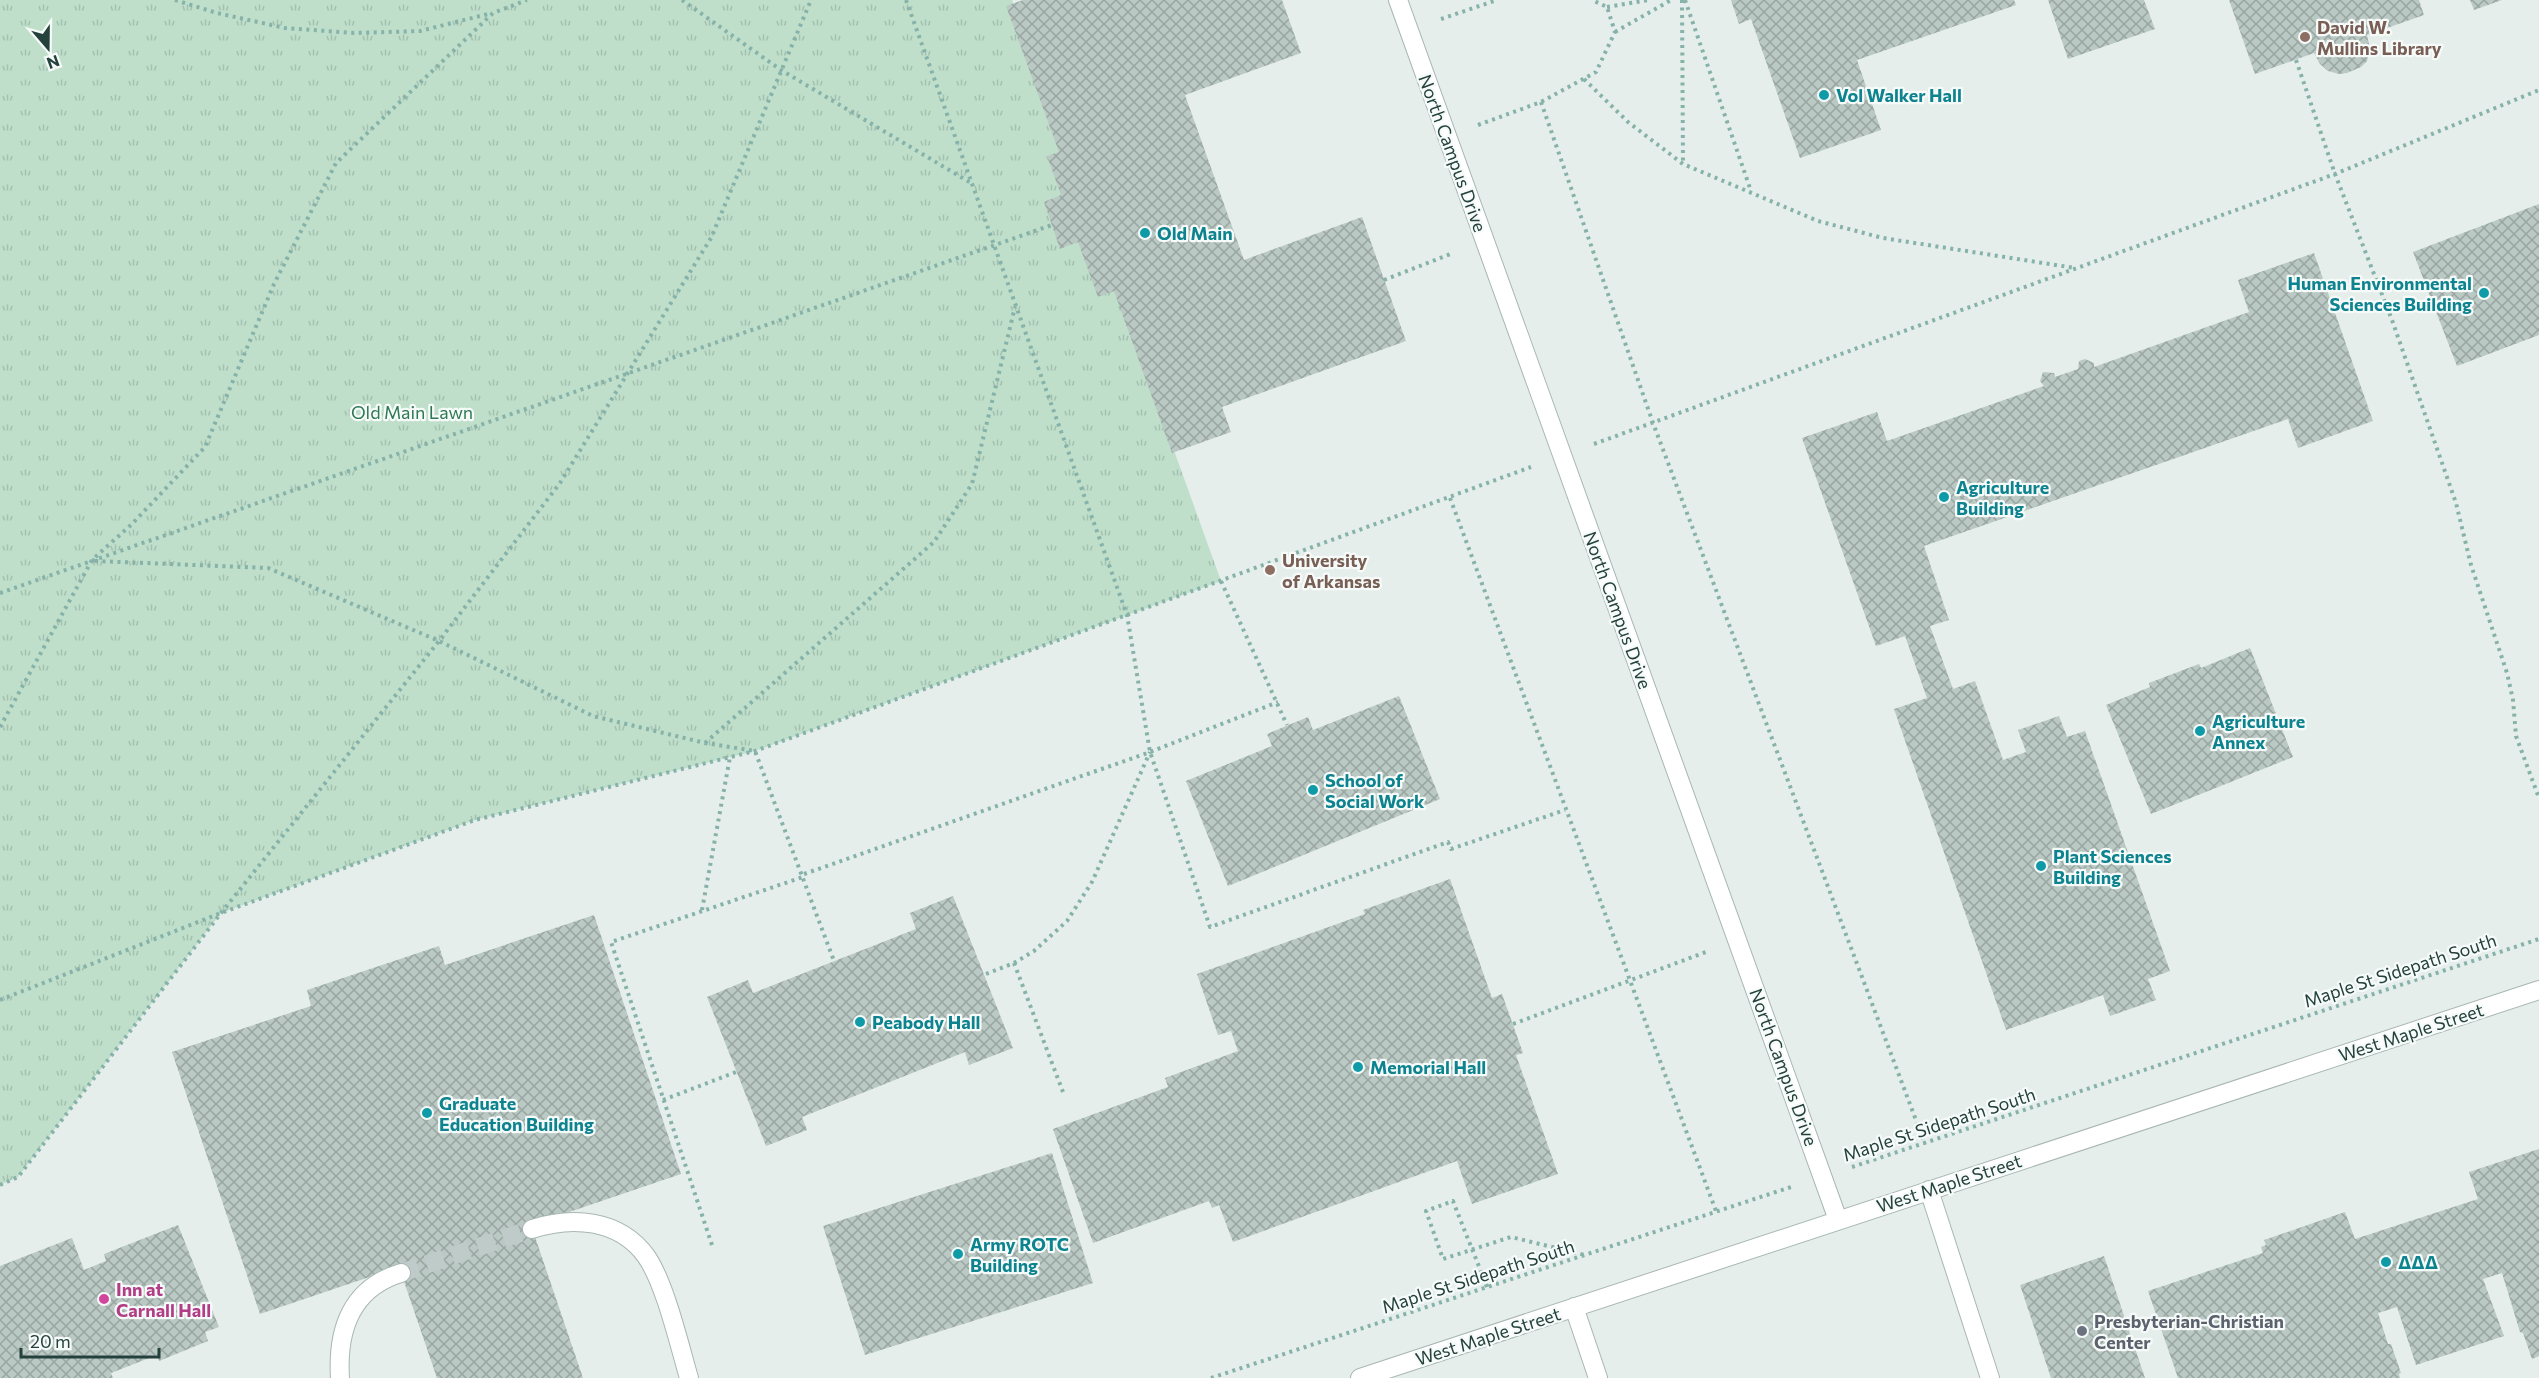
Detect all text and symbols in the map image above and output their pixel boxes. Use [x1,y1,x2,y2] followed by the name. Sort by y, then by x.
[2317,16,2442,59] place label: David W. Mullins Library
[18,18,78,78] north arrow
[2298,30,2312,44] marker: David W. Mullins Library
[44,52,62,74] text: N
[1414,71,1492,235] street label: North Campus Drive
[1836,84,1962,106] place label: Vol Walker Hall
[1817,88,1831,102] marker: Vol Walker Hall
[1157,222,1233,244] place label: Old Main
[1138,226,1152,240] marker: Old Main
[2288,272,2472,315] place label: Human Environmental Sciences Building
[2477,286,2491,300] marker: Human Environmental Sciences Building
[351,401,473,423] park label: Old Main Lawn
[1956,476,2049,519] place label: Agriculture Building
[1937,490,1951,504] marker: Agriculture Building
[1579,528,1657,692] street label: North Campus Drive
[1282,549,1380,592] place label: University of Arkansas
[1263,563,1277,577] marker: University of Arkansas
[2212,710,2305,753] place label: Agriculture Annex
[2193,724,2207,738] marker: Agriculture Annex
[1325,769,1425,812] place label: School of Social Work
[1306,783,1320,797] marker: School of Social Work
[2053,845,2172,888] place label: Plant Sciences Building
[2034,859,2048,873] marker: Plant Sciences Building
[2301,928,2499,1012] street label: Maple St Sidepath South
[1745,985,1823,1149] street label: North Campus Drive
[2336,998,2486,1066] street label: West Maple Street
[872,1011,980,1033] place label: Peabody Hall
[853,1015,867,1029] marker: Peabody Hall
[1370,1056,1486,1078] place label: Memorial Hall
[1351,1060,1365,1074] marker: Memorial Hall
[1840,1082,2038,1166] street label: Maple St Sidepath South
[439,1092,594,1135] place label: Graduate Education Building
[420,1106,434,1120] marker: Graduate Education Building
[1874,1149,2024,1217] street label: West Maple Street
[970,1233,1069,1276] place label: Army ROTC Building
[1379,1234,1577,1318] street label: Maple St Sidepath South
[951,1247,965,1261] marker: Army ROTC Building
[2398,1251,2438,1273] place label: ΔΔΔ
[2379,1255,2393,1269] marker: ΔΔΔ
[116,1278,211,1321] place label: Inn at Carnall Hall
[97,1292,111,1306] marker: Inn at Carnall Hall
[1413,1302,1563,1370] street label: West Maple Street
[2094,1310,2284,1353] place label: Presbyterian-Christian Center
[21,1321,159,1359] scale bar
[2075,1324,2089,1338] marker: Presbyterian-Christian Center
[30,1330,71,1352] text: 20 m

